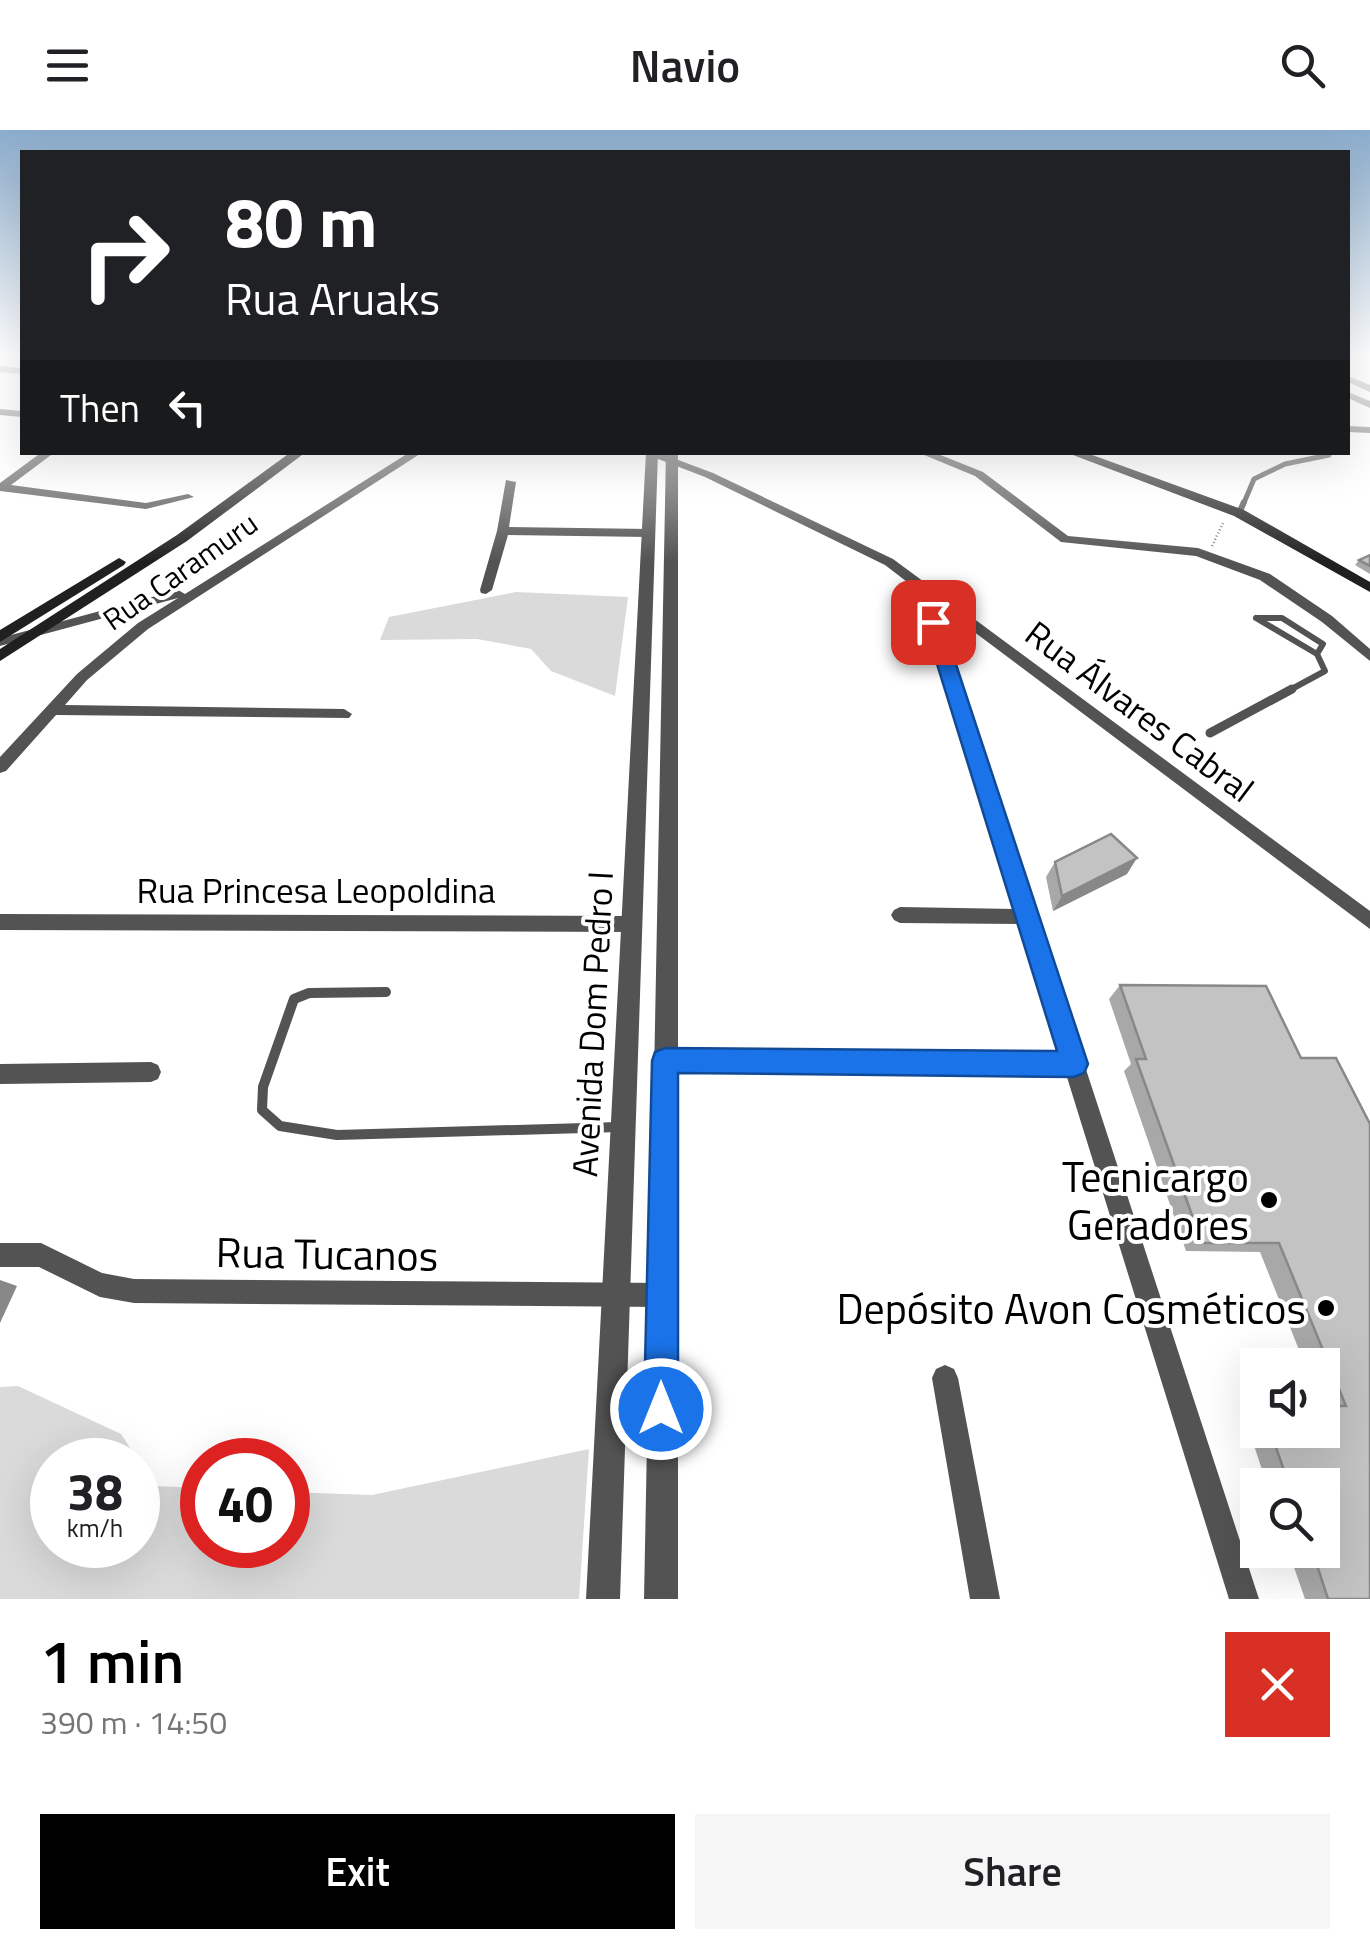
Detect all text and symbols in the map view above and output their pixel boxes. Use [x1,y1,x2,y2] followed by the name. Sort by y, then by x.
[630,31,740,99] text: Navio
[40,38,95,93] icon: menu
[1275,38,1330,93] icon: search
[225,168,378,274] text: 80 m
[60,190,190,320] icon: right
[225,264,440,332] text: Rua Aruaks
[60,379,140,437] text: Then
[160,380,215,435] icon: left
[93,501,267,641] street label: Rua Caramuru
[891,580,976,665] pin
[906,595,961,650] icon: arrive
[1014,607,1266,815] street label: Rua Álvares Cabral
[136,863,496,917] street label: Rua Princesa Leopoldina
[557,870,627,1178] street label: Avenida Dom Pedro I
[1062,1144,1249,1256] place label: Tecnicargo Geradores
[1258,1189,1280,1211] marker: Tecnicargo Geradores
[215,1219,439,1287] street label: Rua Tucanos
[836,1276,1306,1340] place label: Depósito Avon Cosméticos
[1315,1297,1337,1319] marker: Depósito Avon Cosméticos
[1240,1348,1340,1568] map controls
[1240,1348,1340,1448] button: sound
[609,1357,713,1461] position arrow
[180,1438,310,1568] speed limit sign: 40
[67,1453,123,1529] text: 38
[1240,1468,1340,1568] button: search
[67,1509,123,1547] text: km/h
[40,1615,184,1706] text: 1 min
[1225,1632,1330,1737] button: close
[40,1698,227,1746] text: 390 m · 14:50
[40,1814,675,1929] button: Exit
[695,1814,1330,1929] button: Share

